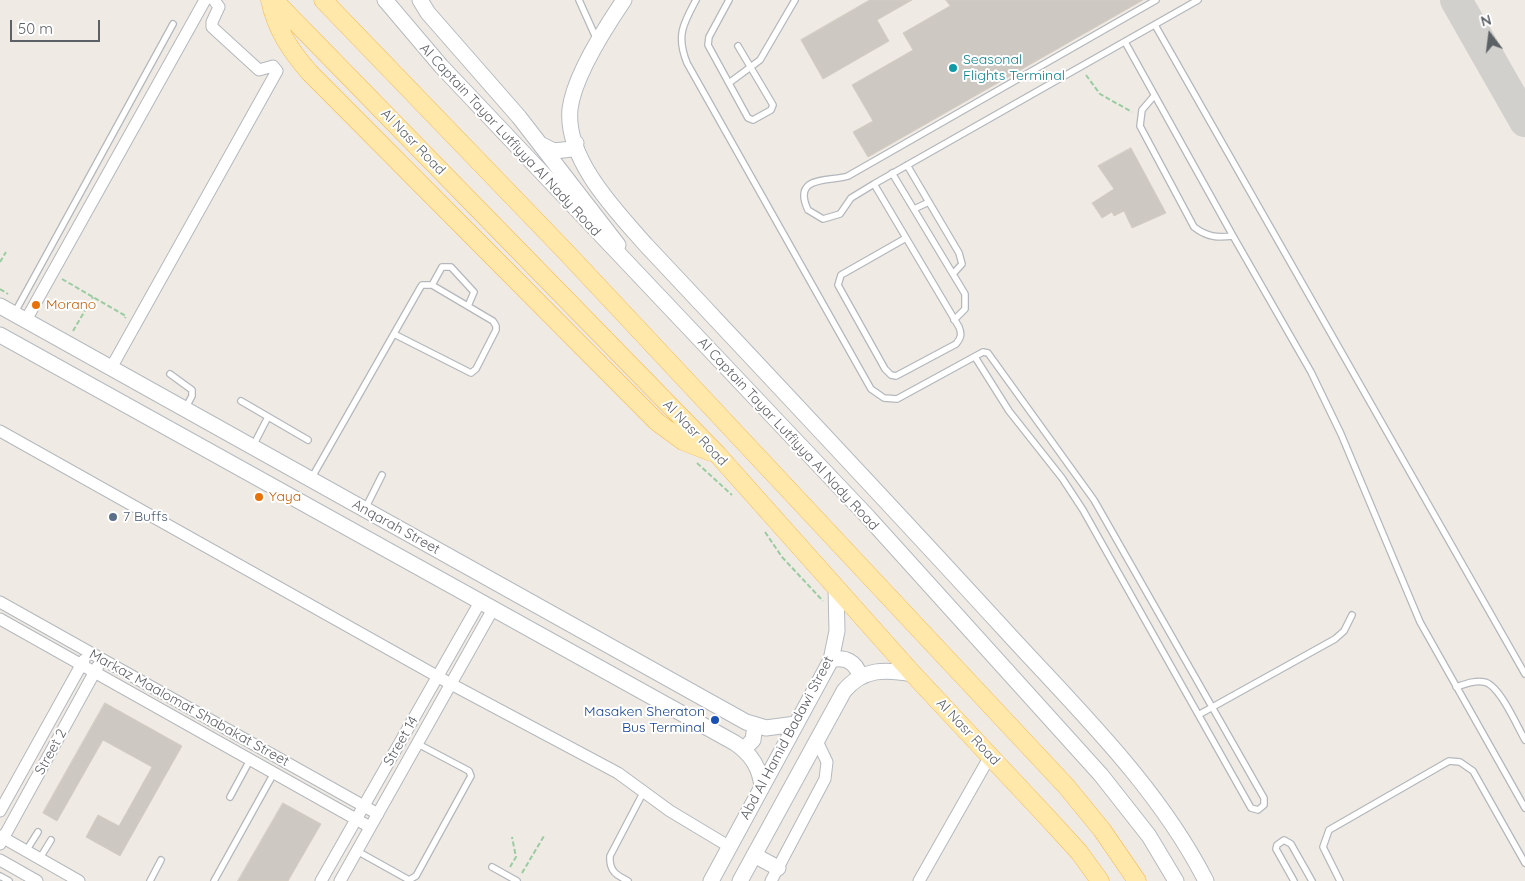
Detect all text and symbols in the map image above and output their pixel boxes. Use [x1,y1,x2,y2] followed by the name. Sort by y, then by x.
[12,10,102,42] scale bar
[1465,10,1515,60] north arrow
[1479,10,1493,31] text: N
[18,19,53,38] text: 50 m
[416,40,604,240] street label: Al Captain Tayar Lutfiyya Al Nady Road
[963,52,1065,84] place label: Seasonal Flights Terminal
[947,62,959,74] marker: Seasonal Flights Terminal
[377,105,449,179] street label: Al Nasr Road
[46,297,96,313] place label: Morano
[30,299,42,311] marker: Morano
[694,334,882,534] street label: Al Captain Tayar Lutfiyya Al Nady Road
[659,396,731,470] street label: Al Nasr Road
[269,489,301,505] place label: Yaya
[253,491,265,503] marker: Yaya
[349,496,443,558] street label: Anqarah Street
[123,509,168,525] place label: 7 Buffs
[107,511,119,523] marker: 7 Buffs
[86,646,292,770] street label: Markaz Maalomat Shabakat Street
[737,653,837,823] street label: Abd Al Hamid Badawi Street
[933,695,1003,769] street label: Al Nasr Road
[584,704,705,736] place label: Masaken Sheraton Bus Terminal
[380,713,422,769] street label: Street 14
[709,714,721,726] marker: Masaken Sheraton Bus Terminal
[32,726,70,778] street label: Street 2

